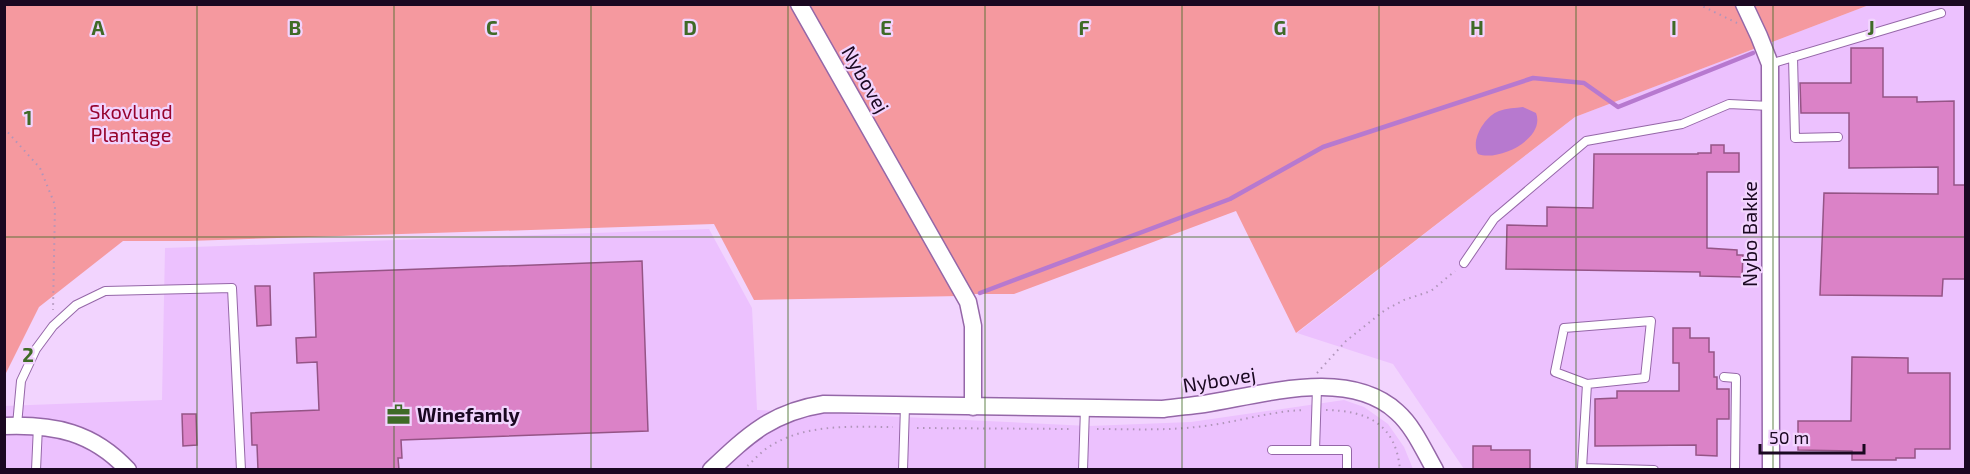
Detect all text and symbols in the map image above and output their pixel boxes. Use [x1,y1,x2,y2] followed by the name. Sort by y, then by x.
[91,15,105,39] text: A
[289,15,301,39] text: B
[486,15,498,39] text: C
[683,15,697,39] text: D
[880,15,892,39] text: E
[1078,15,1090,39] text: F
[1274,15,1286,39] text: G
[1470,15,1484,39] text: H
[1671,15,1677,39] text: I
[1867,15,1875,39] text: J
[837,41,895,117] street label: Nybovej
[89,99,173,146] park label: Skovlund Plantage
[24,105,32,129] text: 1
[1737,181,1761,287] street label: Nybo Bakke
[22,342,34,366] text: 2
[1181,361,1257,397] street label: Nybovej
[386,401,412,427] office icon: Winefamly
[417,402,520,427] place label: Winefamly
[1760,417,1864,455] scale bar
[1769,426,1809,448] text: 50 m

